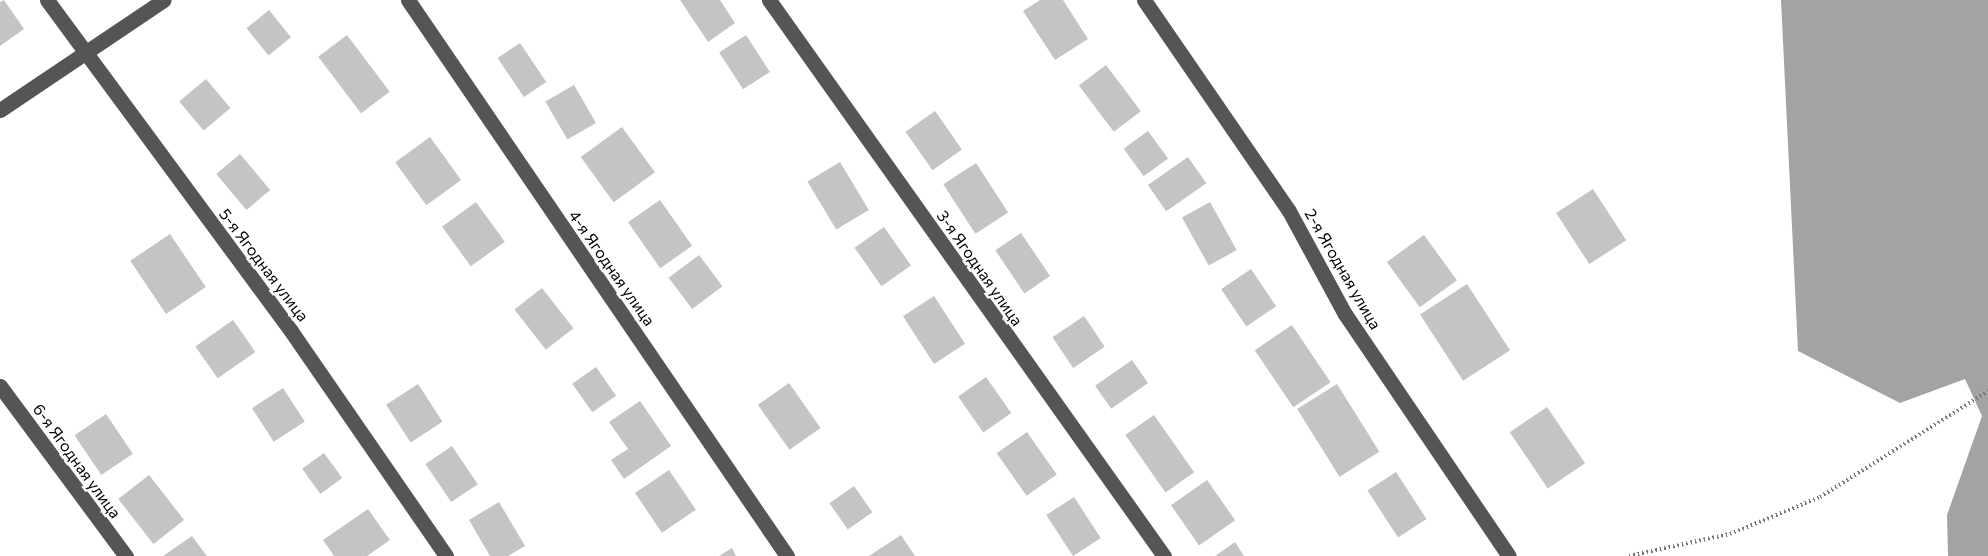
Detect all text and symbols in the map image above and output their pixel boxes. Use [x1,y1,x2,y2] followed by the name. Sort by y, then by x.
[215,205,313,325] street label: 5-я Ягодная улица
[1301,205,1385,333] street label: 2-я Ягодная улица
[565,206,659,330] street label: 4-я Ягодная улица
[933,207,1027,329] street label: 3-я Ягодная улица
[29,400,125,522] street label: 6-я Ягодная улица

